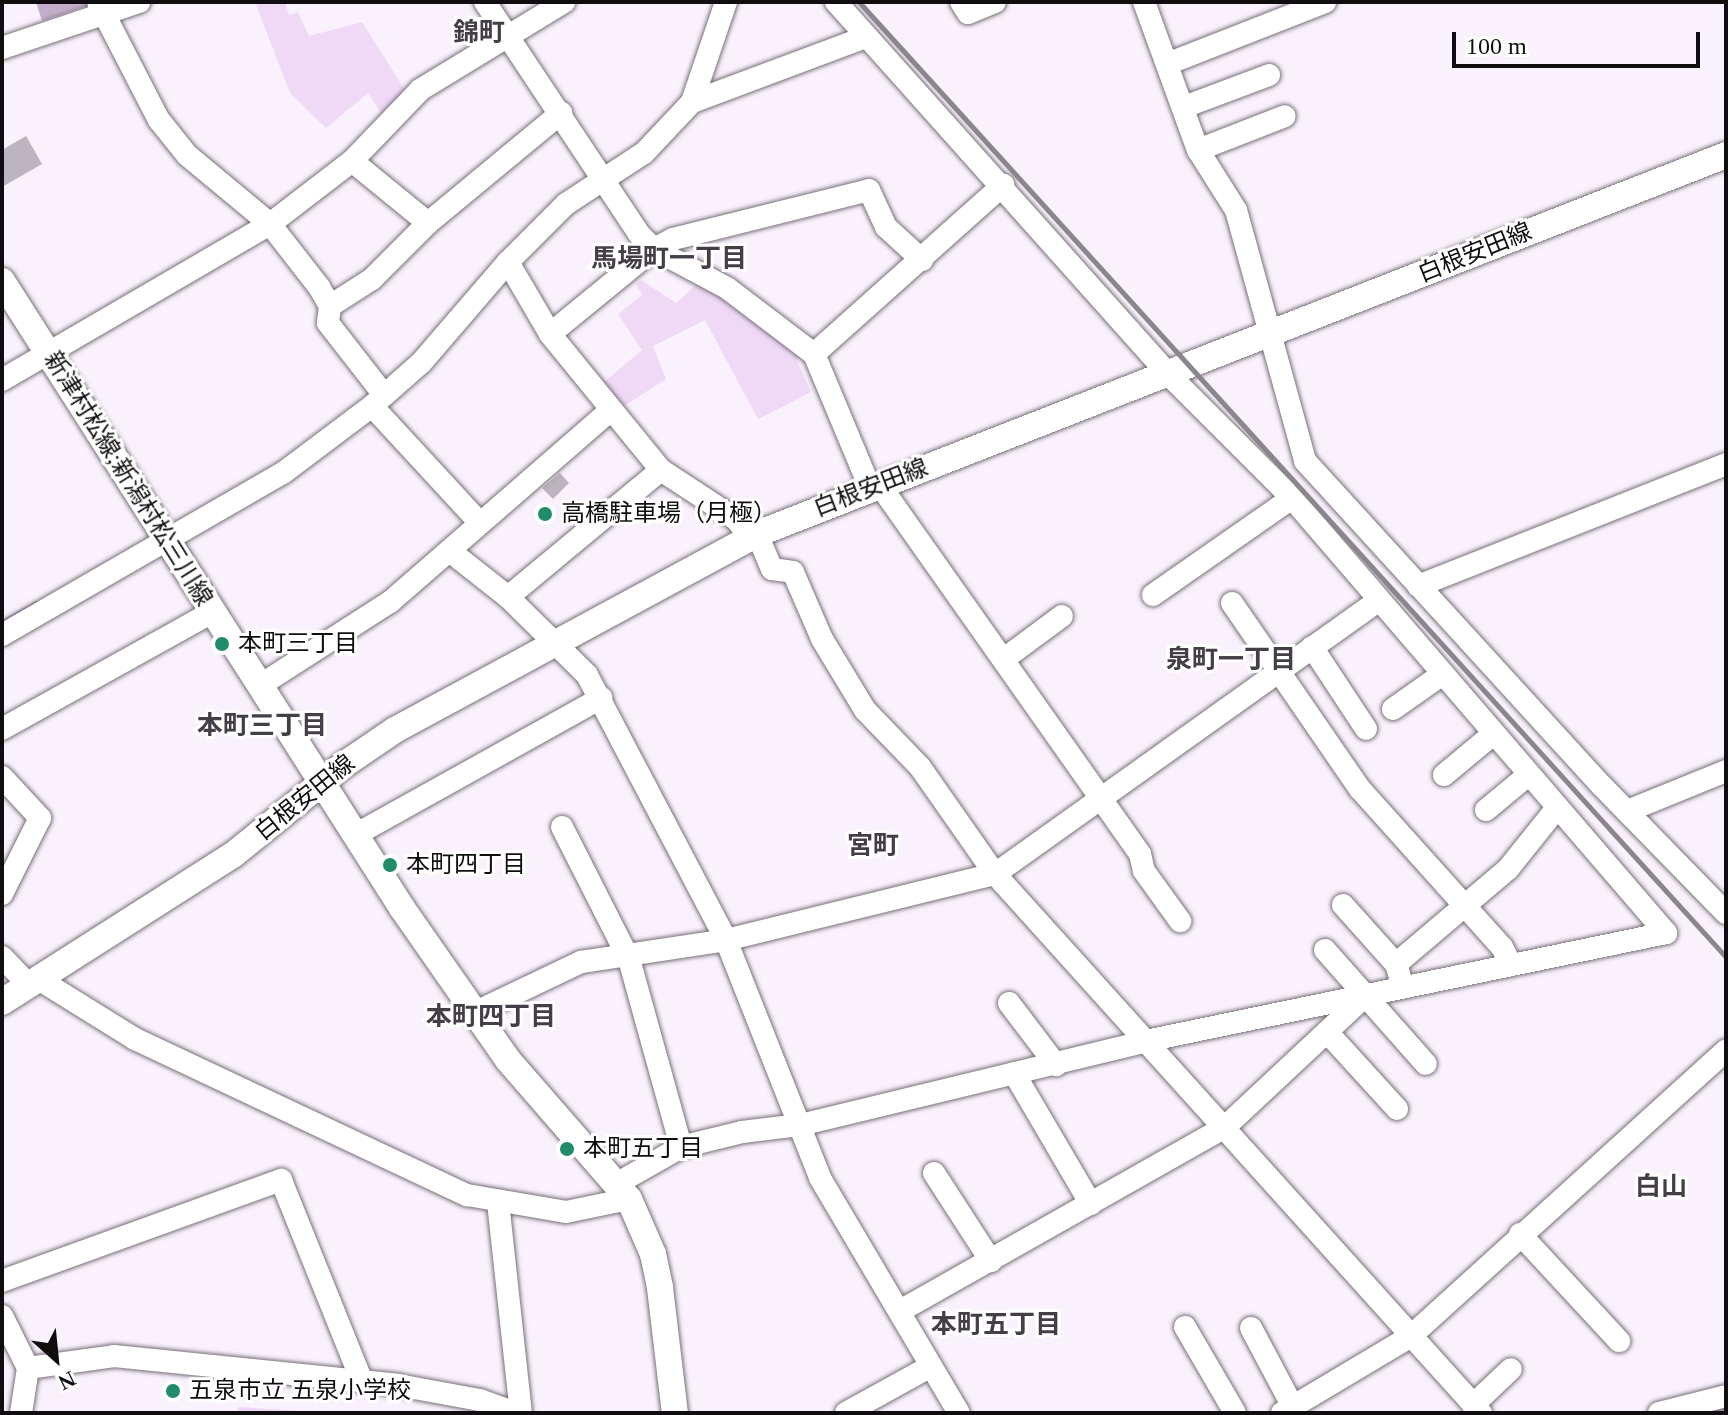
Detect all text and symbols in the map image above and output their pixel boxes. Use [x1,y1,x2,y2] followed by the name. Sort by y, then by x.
[1456,16,1704,66] scale bar
[453,17,505,49] district label: 錦町
[1466,33,1527,59] text: 100 m
[1414,217,1536,289] street label: 白根安田線
[591,243,747,275] district label: 馬場町一丁目
[38,346,218,612] street label: 新津村松線;新潟村松三川線
[810,453,932,523] street label: 白根安田線
[561,500,777,528] place label: 高橋駐車場（月極）
[536,505,554,523] marker: 高橋駐車場（月極）
[238,630,358,658] place label: 本町三丁目
[213,635,231,653] marker: 本町三丁目
[1166,644,1296,676] district label: 泉町一丁目
[197,710,327,742] district label: 本町三丁目
[249,749,361,847] street label: 白根安田線
[847,830,899,862] district label: 宮町
[406,851,526,879] place label: 本町四丁目
[381,856,399,874] marker: 本町四丁目
[426,1001,556,1033] district label: 本町四丁目
[583,1135,703,1163] place label: 本町五丁目
[558,1140,576,1158] marker: 本町五丁目
[1635,1171,1687,1203] district label: 白山
[931,1309,1061,1341] district label: 本町五丁目
[16,1319,96,1399] north arrow
[54,1366,80,1396] text: N
[189,1377,411,1405] place label: 五泉市立 五泉小学校
[164,1382,182,1400] marker: 五泉市立 五泉小学校

